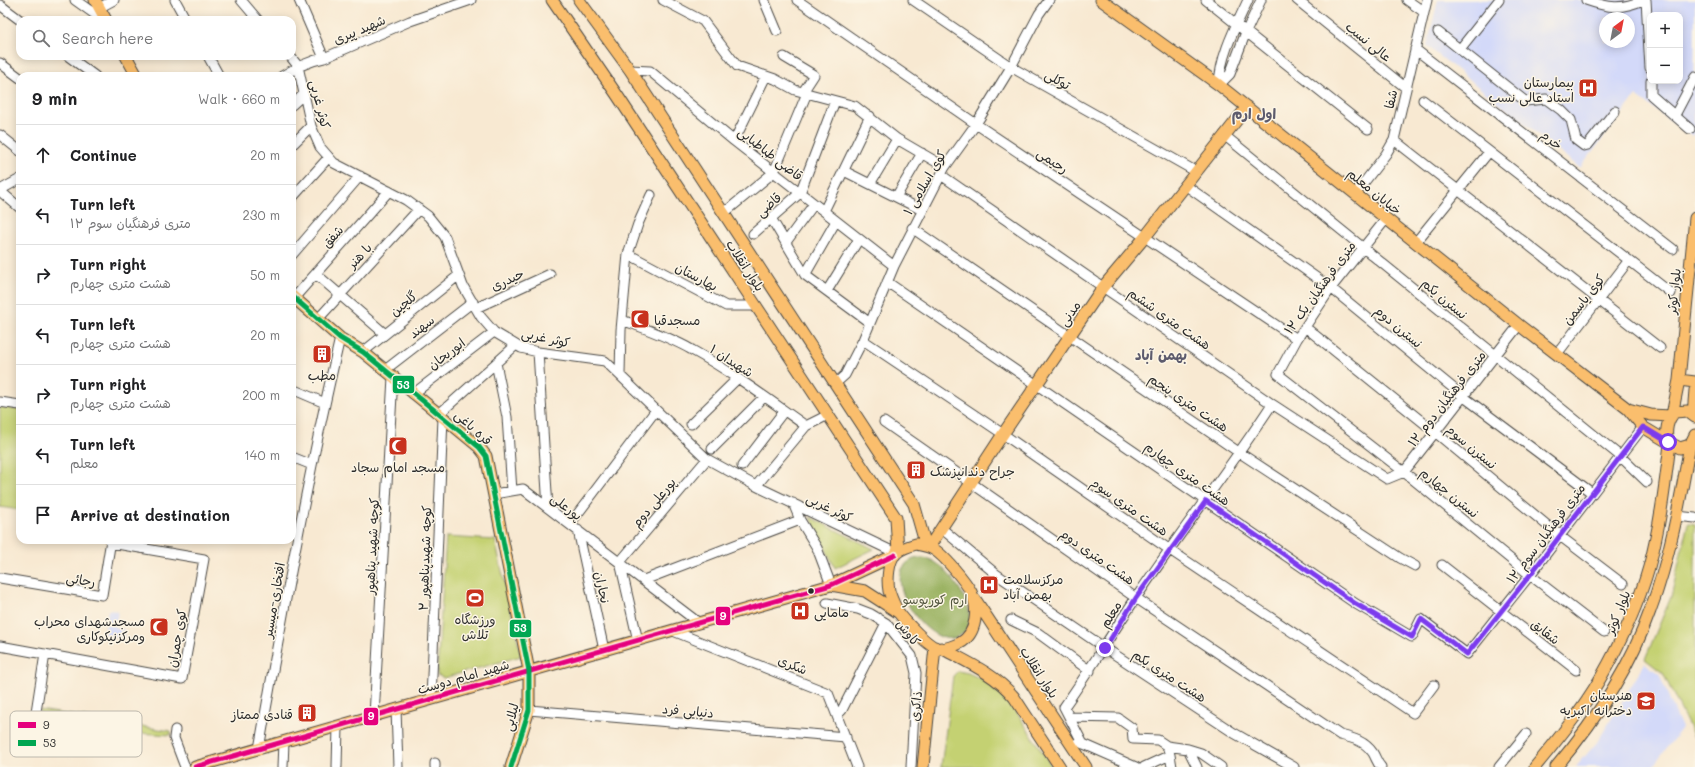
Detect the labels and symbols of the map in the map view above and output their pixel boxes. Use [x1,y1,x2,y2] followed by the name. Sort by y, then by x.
[330,10,388,49] street label: شهید پیری
[1599,12,1635,48] north arrow
[1341,17,1395,66] street label: عالی نسب
[1041,65,1074,95] street label: توکلی
[1488,73,1574,107] place label: بیمارستان استاد عالی نسب
[1577,77,1599,99] hospital icon: بیمارستان استاد عالی نسب
[305,78,335,131] street label: کوثر غربی
[1380,88,1400,110] street label: شفا
[1232,104,1277,125] district label: اول ارم
[734,122,807,185] street label: قاضی طباطبایی
[1536,125,1566,155] street label: خرم
[1033,143,1072,178] street label: رحیمی
[899,146,951,219] street label: کوی اسلامی ۱
[1343,164,1406,220] street label: خیابان معلم
[751,188,786,221] street label: قاضی
[317,221,347,251] street label: شفق
[722,236,769,295] street label: بلوار انقلاب
[1279,237,1359,338] street label: ۱۲ متری فرهنگیان یک
[342,239,376,273] street label: با هنر
[672,258,721,295] street label: بهارستان
[488,264,527,295] street label: حیدری
[1662,267,1685,316] street label: بلوار کوثر
[1558,270,1609,328] street label: کوی یاسمن
[1417,274,1471,324] street label: نسترن یکم
[1124,283,1215,355] street label: هشت متری ششم
[386,286,421,320] street label: گلچین
[1054,297,1085,330] street label: مدنی
[1370,301,1427,353] street label: نسترن دوم
[629,308,651,330] mosque icon: مسجدقبا
[405,311,437,341] street label: سهند
[654,311,700,329] place label: مسجدقبا
[520,324,572,353] street label: کوثر غربی
[424,333,469,373] street label: ابوریحان
[707,340,757,381] street label: شهیدان ۱
[311,343,333,365] building icon: مطب
[1135,345,1187,364] district label: بهمن آباد
[1403,347,1491,451] street label: ۱۲ متری فرهنگیان دوم
[308,366,336,384] place label: مطب
[1144,369,1232,437] street label: هشت متری پنجم
[392,375,415,394] line badge: 53
[396,377,410,392] text: 53
[450,406,496,450] street label: قره باغی
[1441,420,1501,474] street label: نسترن سوم
[1659,433,1677,451] route start
[387,435,409,457] mosque icon: مسجد امام سجاد
[1140,437,1234,511] street label: هشت متری چهارم
[351,458,445,478] place label: مسجد امام سجاد
[905,459,927,481] building icon: جراح دندانپزشک
[930,462,1015,481] place label: جراح دندانپزشک
[1415,463,1483,523] street label: نسترن چهارم
[627,473,681,532] street label: پورعلی دوم
[1086,473,1172,542] street label: هشت متری سوم
[1502,480,1591,588] street label: ۱۲ متری فرهنگیان سوم
[547,489,586,525] street label: پورعلی
[803,489,856,527] street label: کوثر غربی
[360,497,383,596] street label: کوچه شهید پناهپور
[414,504,435,611] street label: ۲ کوچه شهیدپناهپور
[1056,524,1139,591] street label: هشت متری دوم
[258,561,289,640] street label: افتخاری-میسیر
[65,568,97,592] street label: رجائی
[590,569,615,605] street label: نجاران
[1003,570,1063,603] place label: مرکزسلامت بهمن آباد
[978,574,1000,596] hospital icon: مرکزسلامت بهمن آباد
[806,586,816,596] unlabelled marker
[464,587,486,609] sports icon: ورزشگاه تلاش
[1600,588,1634,638] street label: بلوار کوثر
[902,590,967,610] park label: ارم کورپوسو
[1095,597,1127,632] street label: معلم
[789,600,811,622] hospital icon: مامایی
[814,603,849,622] place label: مامایی
[715,606,731,626] line badge: 9
[162,607,191,669] street label: کوی چمران
[720,608,727,623] text: 9
[455,610,495,642] place label: ورزشگاه تلاش
[34,612,145,645] place label: مسجدشهدای محراب ومرکزنیکوکاری
[1528,614,1564,648] street label: شقایق
[892,615,925,650] street label: کاوش
[148,616,170,638] mosque icon: مسجدشهدای محراب ومرکزنیکوکاری
[509,619,532,638] line badge: 53
[513,620,527,635] text: 53
[1096,639,1114,657] route end
[1016,643,1063,702] street label: بلوار انقلاب
[1128,645,1210,708] street label: هشت متری یکم
[776,650,810,678] street label: شکری
[415,655,512,700] street label: شهید امام دوست
[1560,686,1632,719] place label: هنرستان دخترانه اکبریه
[905,690,925,722] street label: ذاکری
[1635,690,1657,712] school or university icon: هنرستان دخترانه اکبریه
[661,699,714,723] street label: دنیایی فرد
[498,701,524,733] street label: لیلابی
[296,702,318,724] building icon: قنادی ممتاز
[230,705,293,723] place label: قنادی ممتاز
[363,707,379,726] line badge: 9
[368,708,375,723] text: 9
[10,711,142,757] legend
[43,717,50,732] text: 9
[43,735,56,750] text: 53

